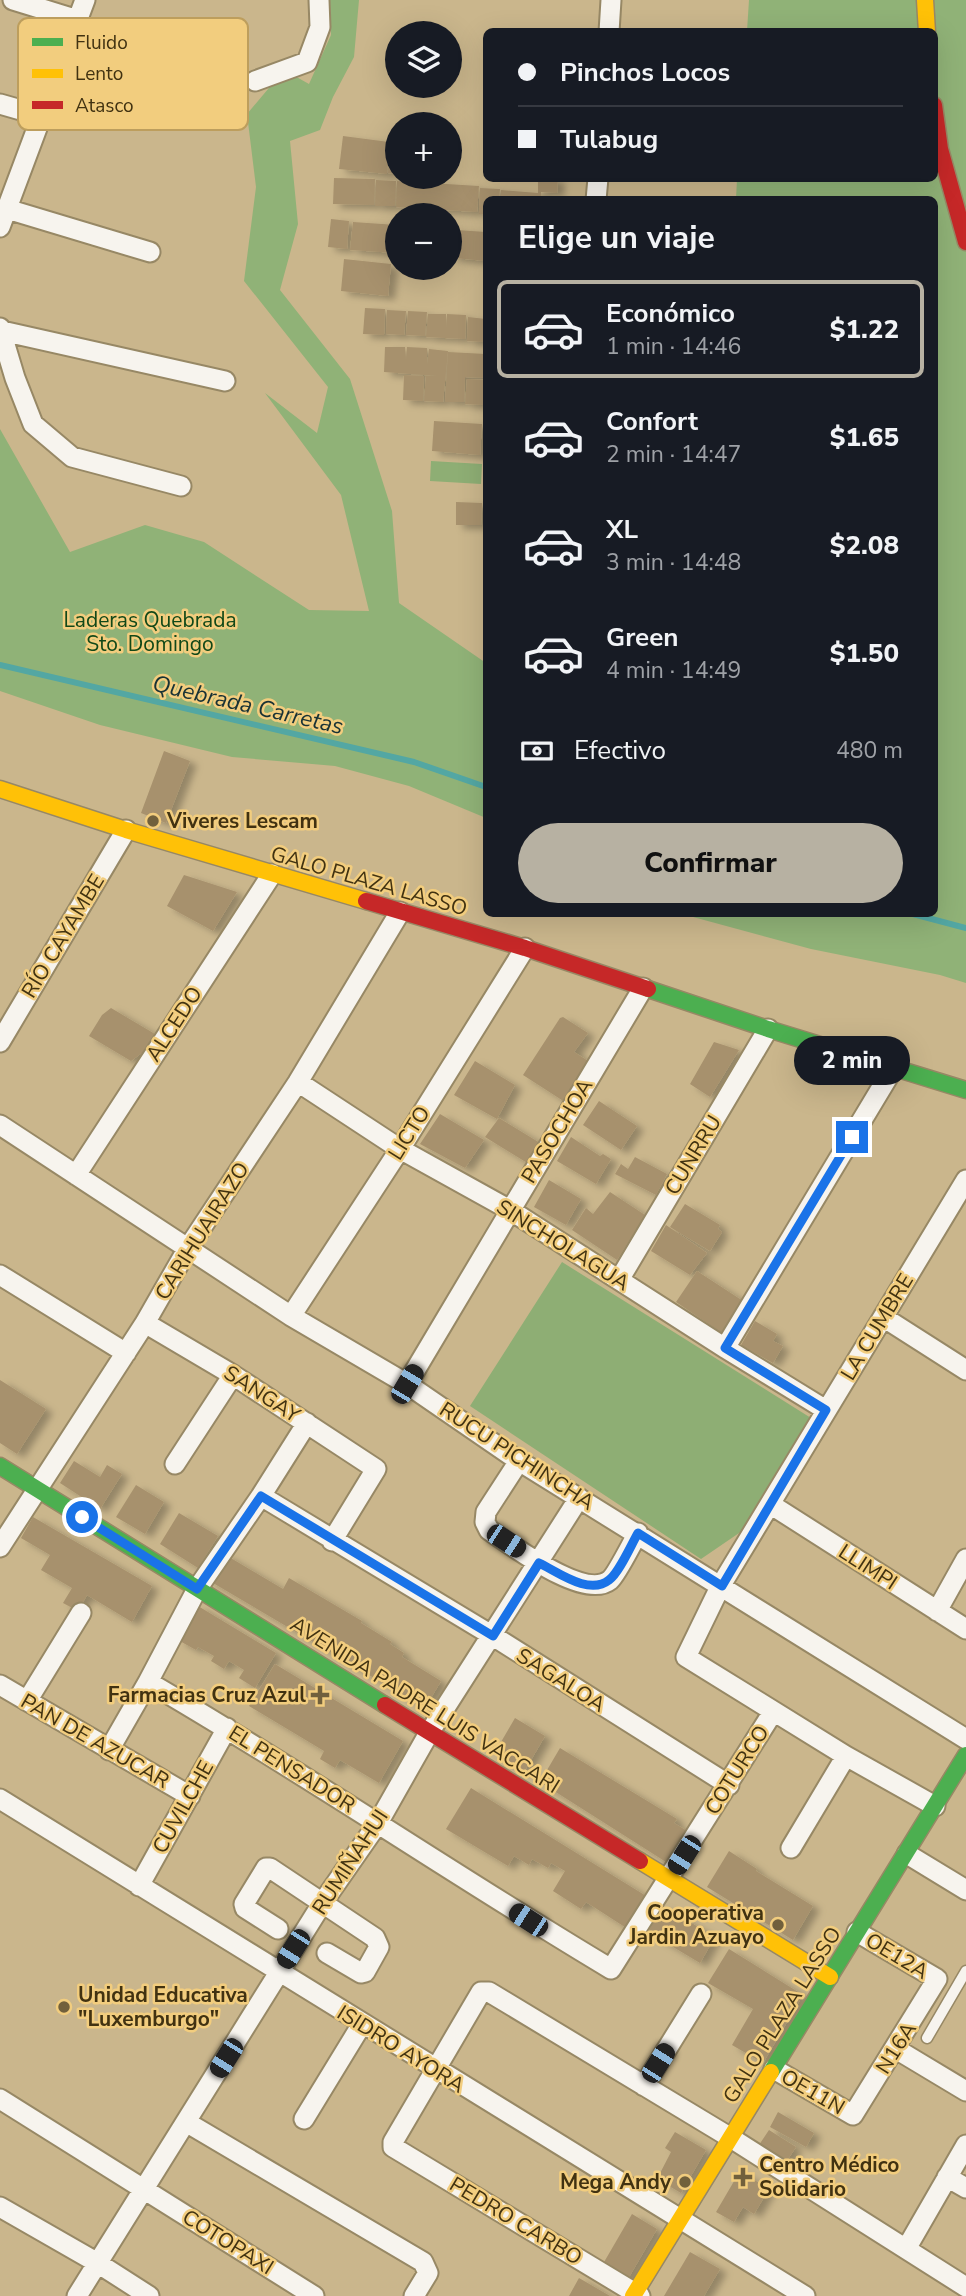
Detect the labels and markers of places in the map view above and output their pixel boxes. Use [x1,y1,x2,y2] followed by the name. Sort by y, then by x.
[166,807,318,835] place label: Viveres Lescam
[145,813,161,829] marker: Viveres Lescam
[108,1681,306,1709] place label: Farmacias Cruz Azul
[312,1687,328,1703] marker: Farmacias Cruz Azul
[628,1899,764,1951] place label: Cooperativa Jardin Azuayo
[770,1917,786,1933] marker: Cooperativa Jardin Azuayo
[78,1981,248,2033] place label: Unidad Educativa "Luxemburgo"
[56,1999,72,2015] marker: Unidad Educativa "Luxemburgo"
[759,2151,899,2203] place label: Centro Médico Solidario
[733,2167,753,2187] marker: Centro Médico Solidario
[560,2168,672,2196] place label: Mega Andy
[677,2174,693,2190] marker: Mega Andy

